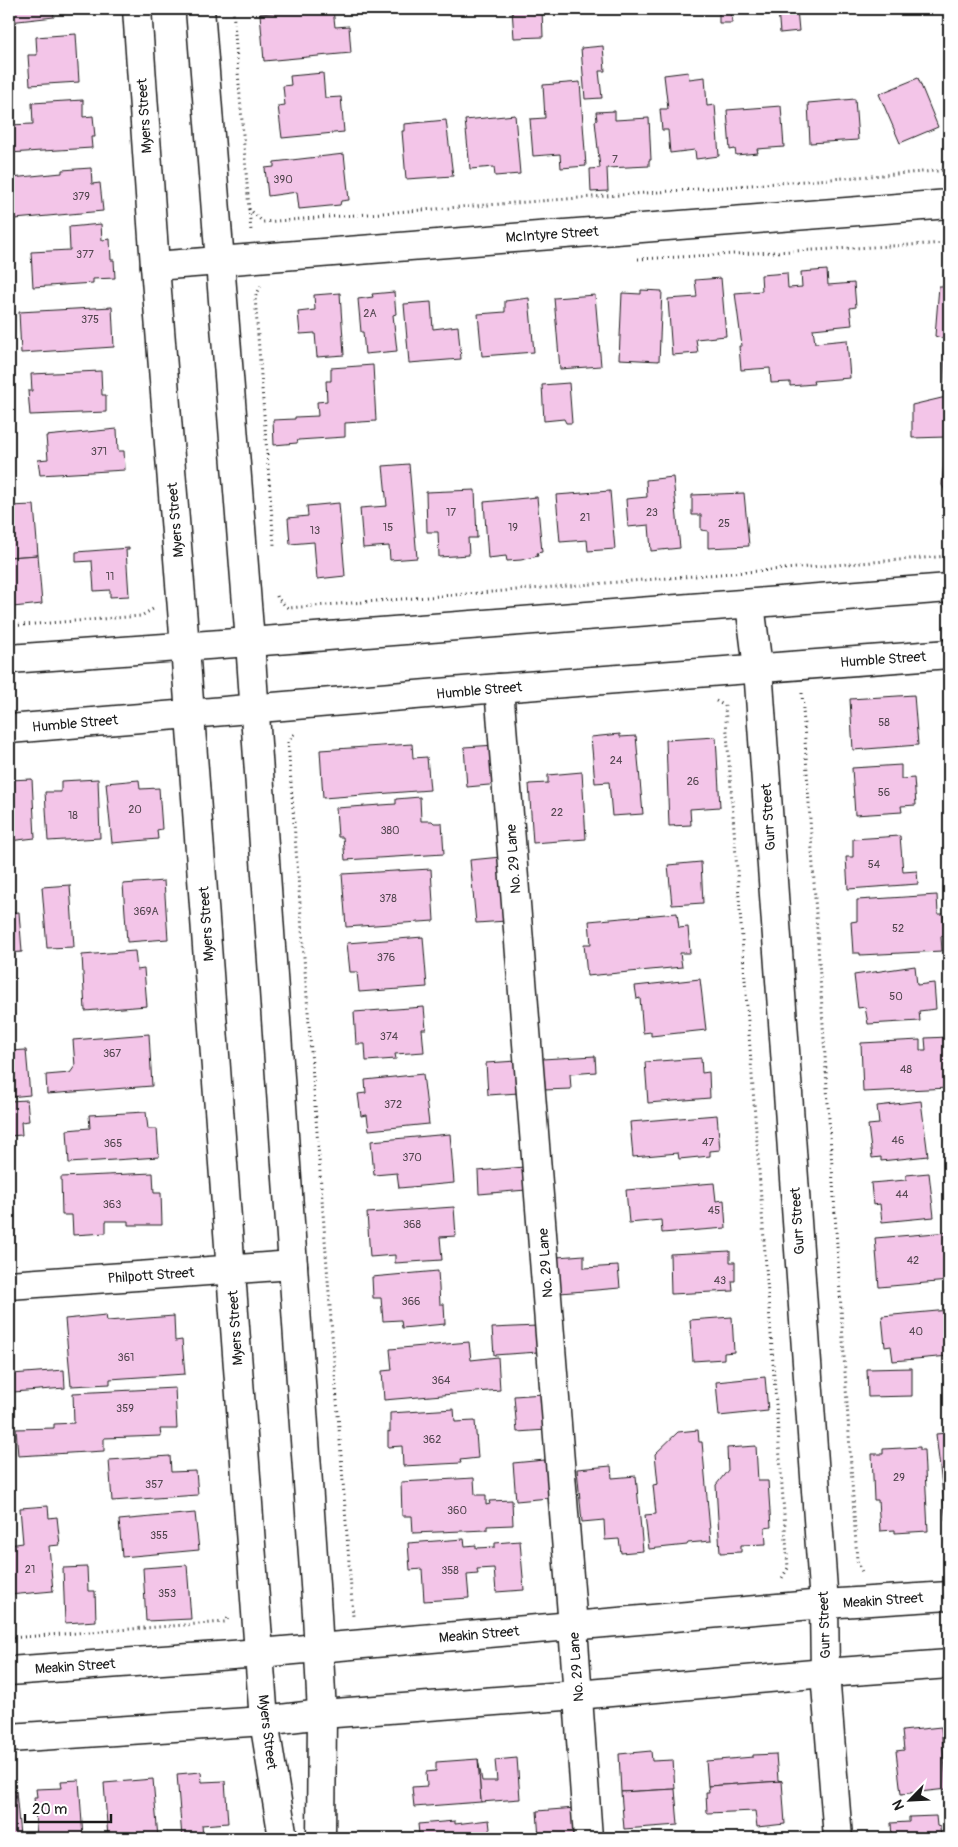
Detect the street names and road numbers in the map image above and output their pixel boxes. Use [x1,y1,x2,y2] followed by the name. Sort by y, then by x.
[133,78,156,154] street label: Myers Street
[505,223,599,246] street label: McIntyre Street
[164,481,187,558] street label: Myers Street
[840,648,927,671] street label: Humble Street
[435,678,523,703] street label: Humble Street
[31,711,119,736] street label: Humble Street
[758,782,779,851] street label: Gurr Street
[503,823,524,894] street label: No. 29 Lane
[195,886,218,962] street label: Myers Street
[787,1186,808,1255] street label: Gurr Street
[535,1227,556,1298] street label: No. 29 Lane
[107,1264,195,1287] street label: Philpott Street
[224,1290,247,1366] street label: Myers Street
[842,1589,924,1612] street label: Meakin Street
[815,1591,834,1659] street label: Gurr Street
[438,1622,520,1646] street label: Meakin Street
[566,1631,587,1702] street label: No. 29 Lane
[34,1655,116,1678] street label: Meakin Street
[254,1694,281,1771] street label: Myers Street

